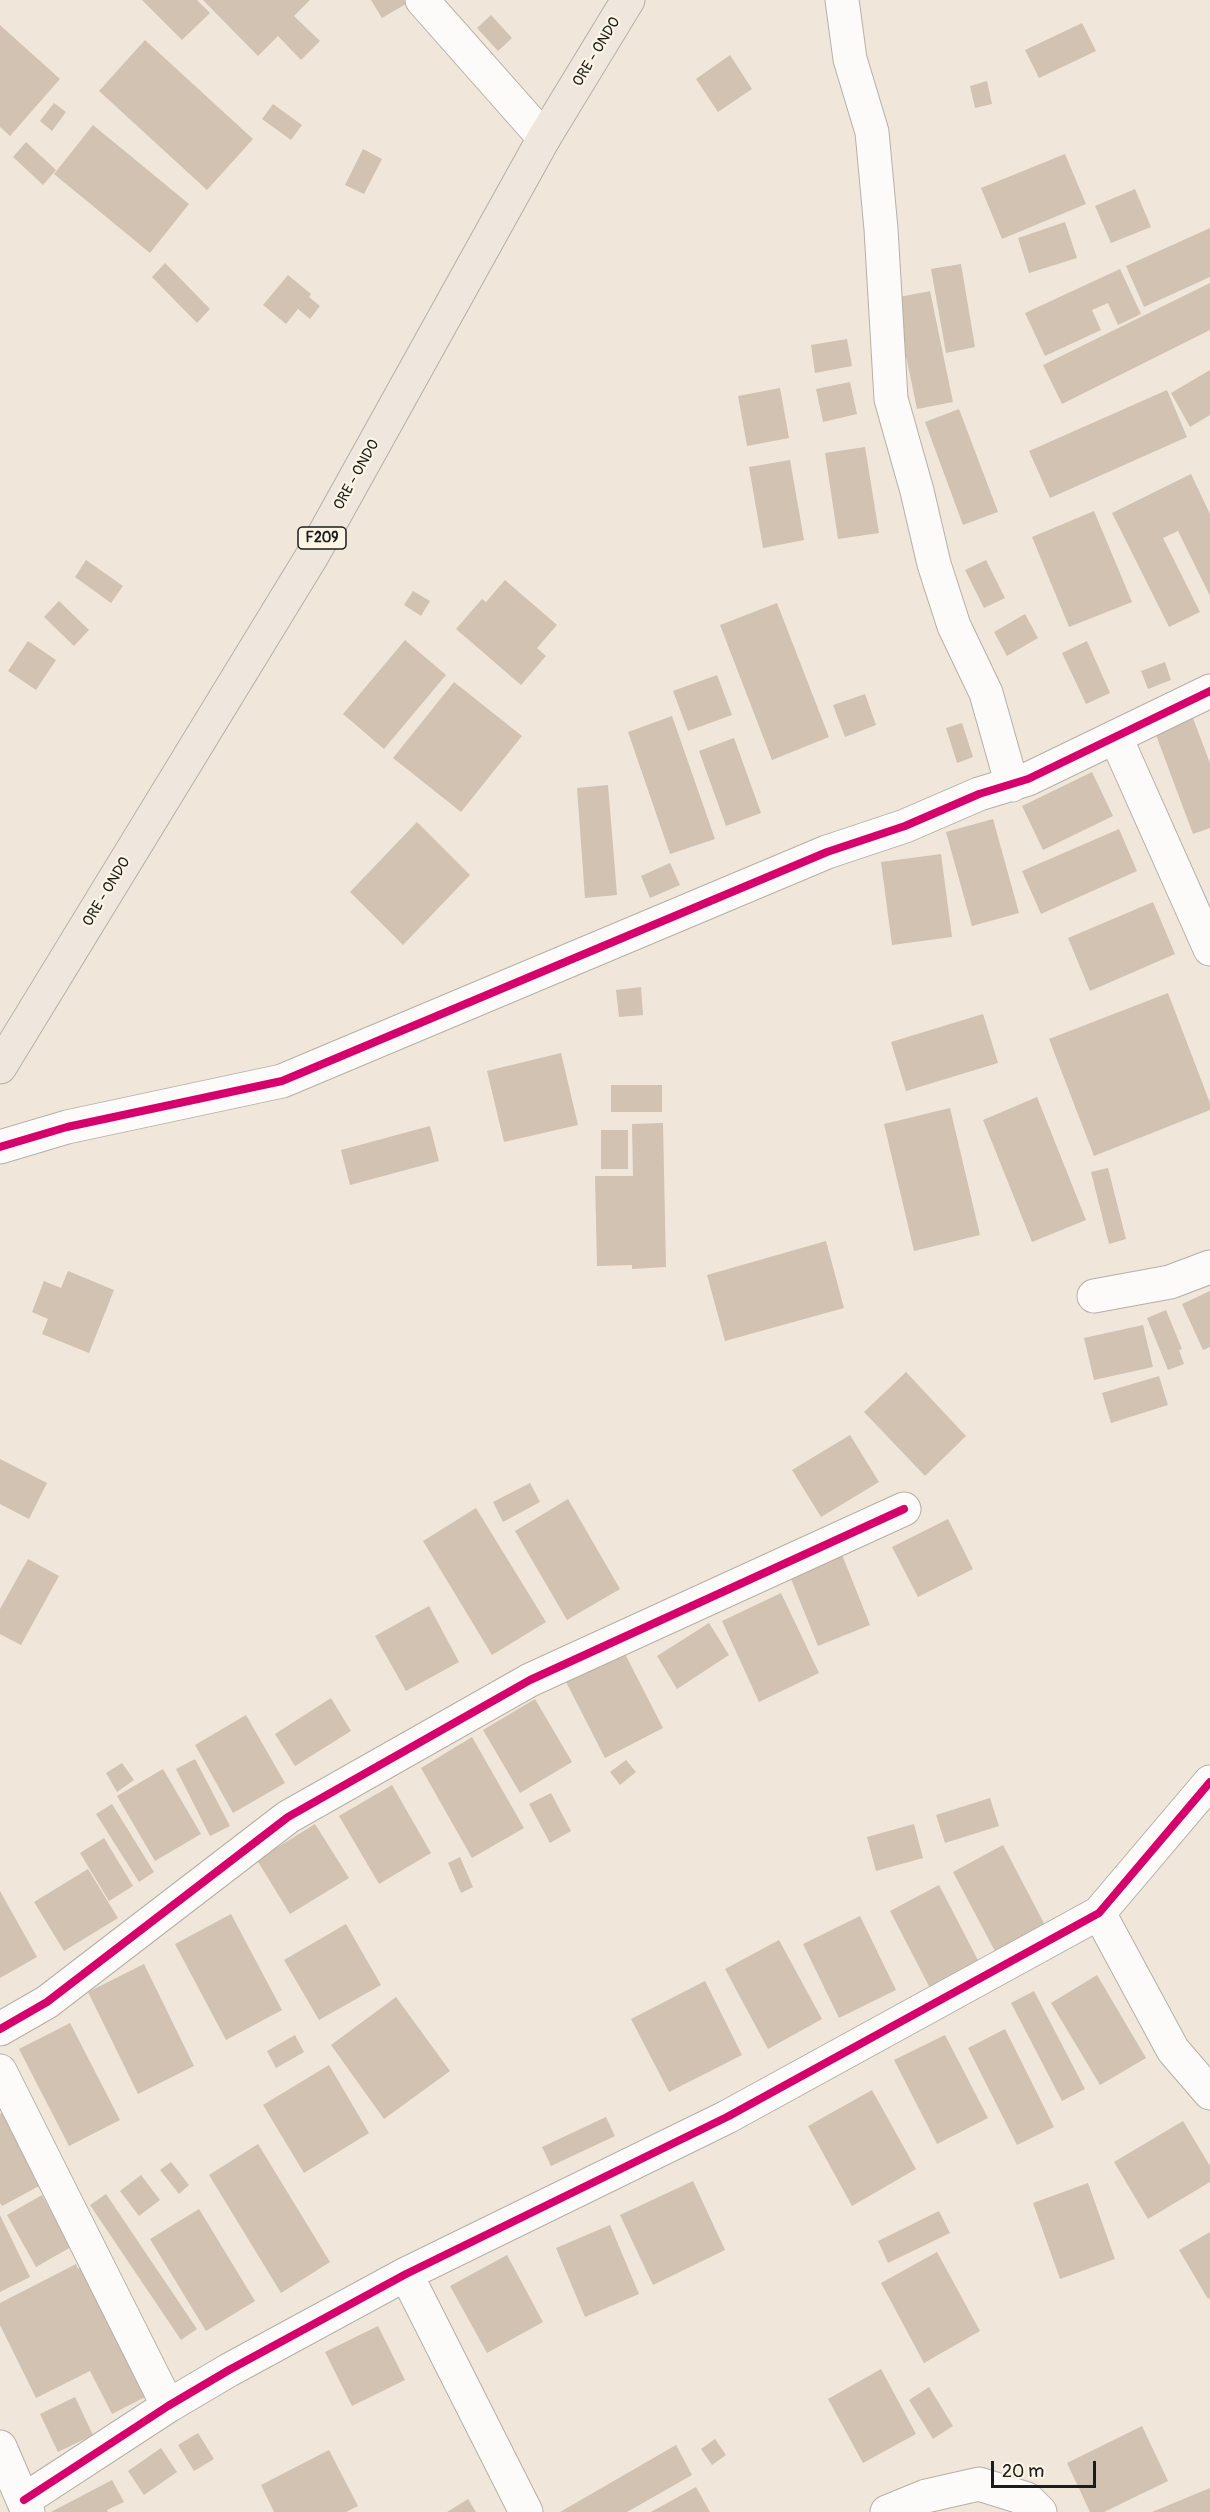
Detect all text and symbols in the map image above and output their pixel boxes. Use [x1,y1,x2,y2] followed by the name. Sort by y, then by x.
[569,14,625,90] street label: ORE - ONDO
[330,437,384,513] street label: ORE - ONDO
[298,527,346,549] road number: F209
[79,854,135,930] street label: ORE - ONDO
[994,2449,1099,2487] scale bar
[1002,2460,1044,2483] text: 20 m

